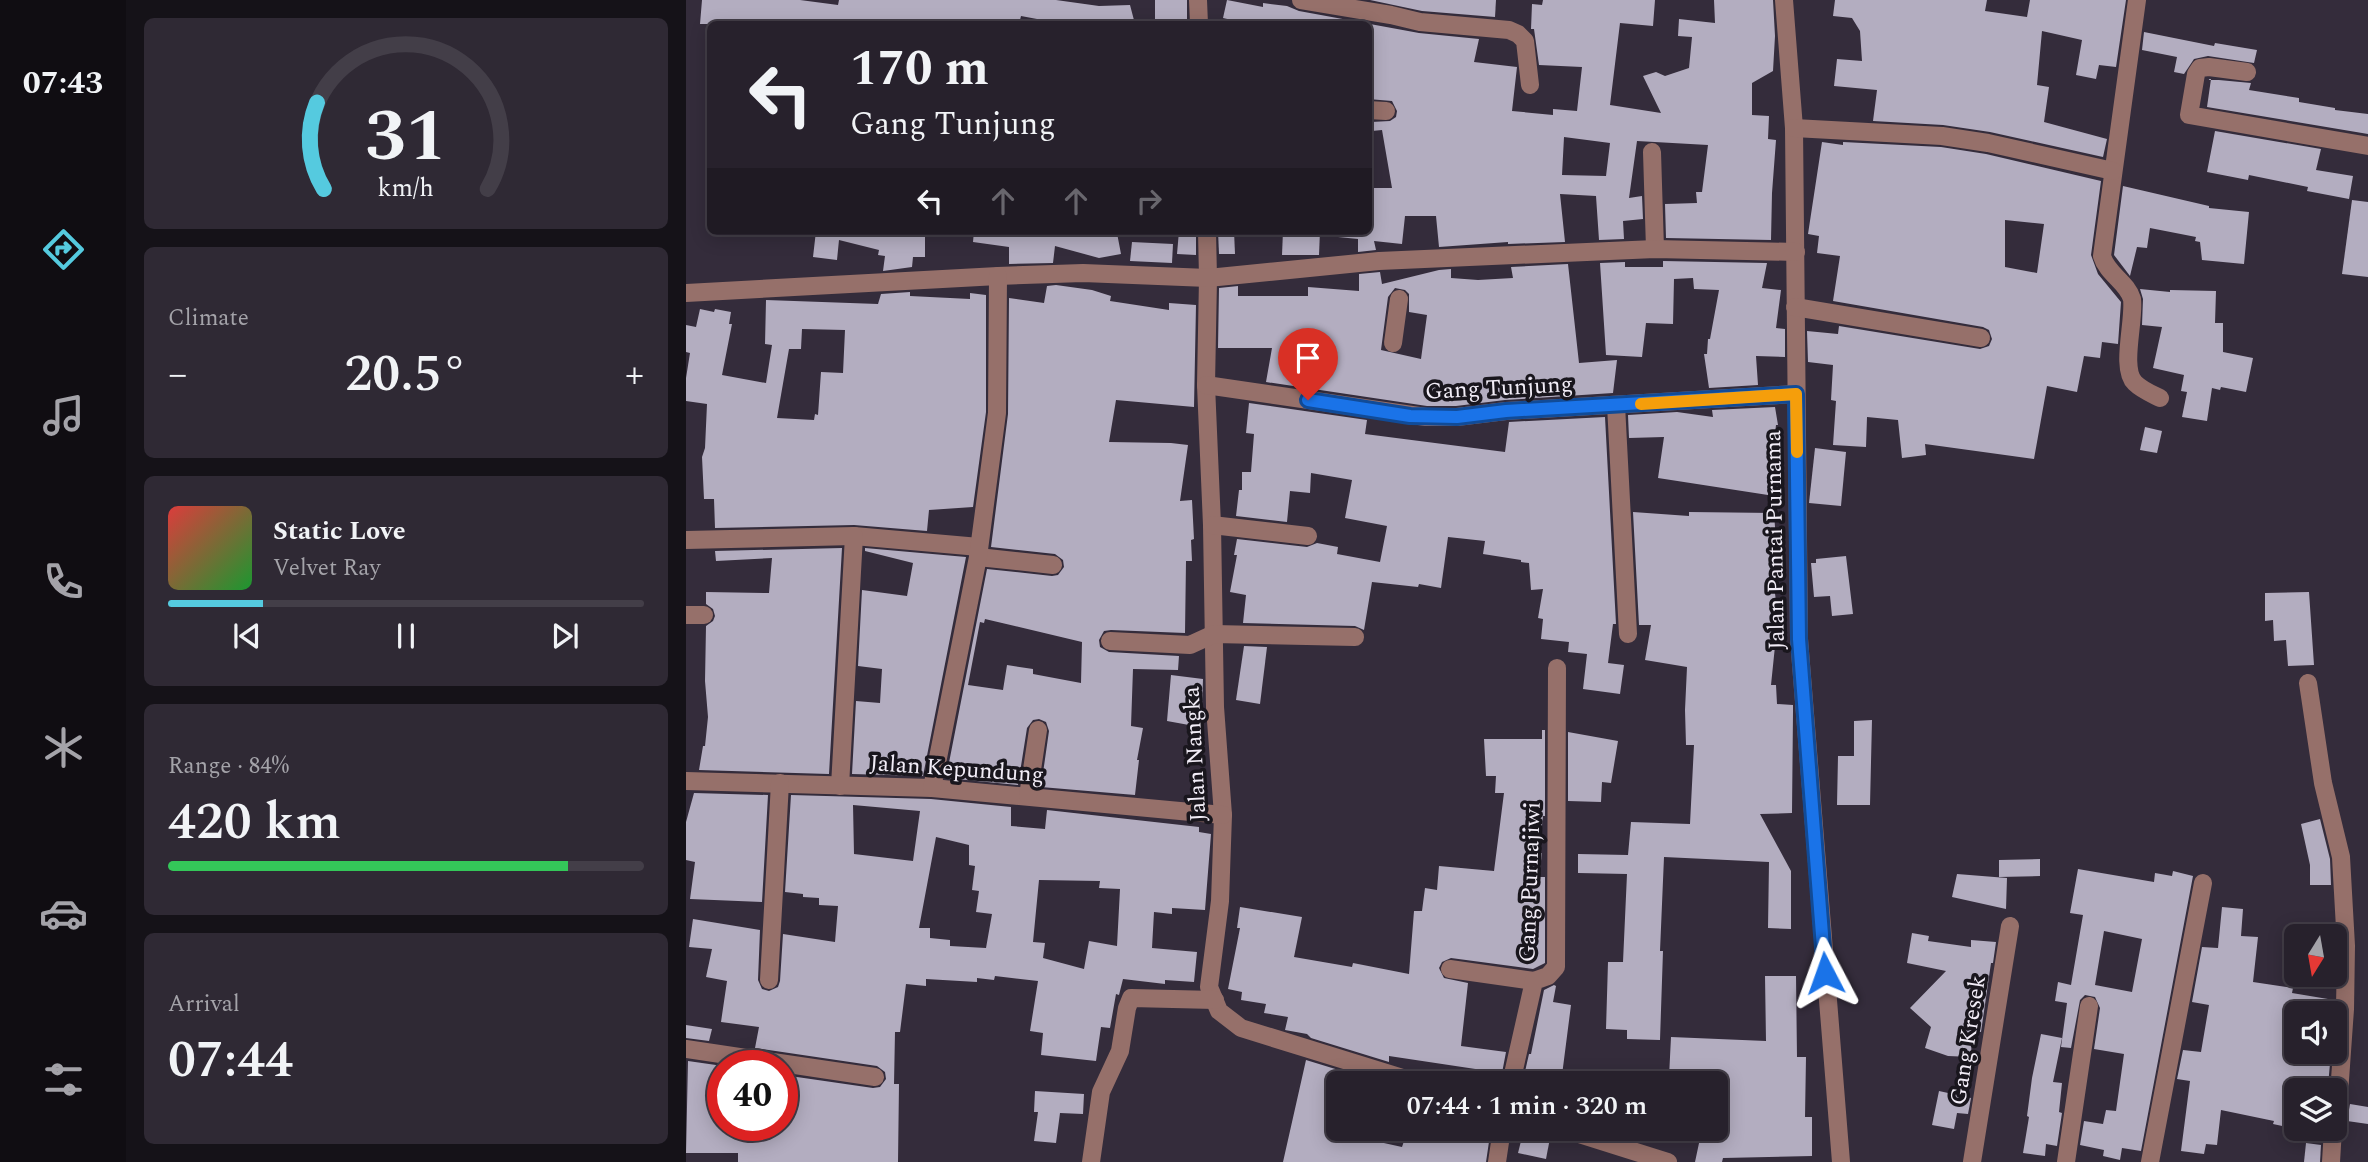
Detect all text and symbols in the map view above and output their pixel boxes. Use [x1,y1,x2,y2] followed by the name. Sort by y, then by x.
[850,32,989,107] text: 170 m
[735,49,826,140] icon: left
[23,59,103,108] text: 07:43
[365,83,447,194] text: 31
[850,100,1056,149] text: Gang Tunjung
[378,170,434,208] text: km/h
[911,182,949,220] icon: left
[984,182,1022,220] icon: ahead
[1057,182,1095,220] icon: ahead
[1130,182,1168,220] icon: right
[39,225,88,274] icon: directions
[168,301,249,336] text: Climate
[1278,328,1338,400] pin
[344,335,468,414] text: 20.5°
[1289,339,1327,377] icon: arrive
[168,346,187,404] text: −
[625,346,644,404] text: +
[1424,367,1574,410] street label: Gang Tunjung
[39,391,88,440] icon: music
[1756,430,1795,650] street label: Jalan Pantai Purnama
[273,511,406,551] text: Static Love
[273,551,380,586] text: Velvet Ray
[39,557,88,606] icon: phone
[228,617,266,655] icon: previous
[387,617,425,655] icon: pause
[546,617,584,655] icon: next
[1174,685,1217,822] street label: Jalan Nangka
[39,723,88,772] icon: climate
[869,746,1045,793] street label: Jalan Kepundung
[168,749,289,784] text: Range · 84%
[168,783,341,862] text: 420 km
[1510,801,1551,963] street label: Gang Purnajiwi
[39,889,88,938] icon: car
[2284,924,2347,987] north arrow
[2284,924,2347,1141] map controls
[1788,936,1862,1010] position arrow
[1941,973,1996,1108] street label: Gang Kresek
[168,987,240,1022] text: Arrival
[2284,1001,2347,1064] button: sound
[168,1021,293,1100] text: 07:44
[707,1050,798,1141] speed limit sign: 40
[39,1055,88,1104] icon: filters
[2284,1078,2347,1141] button: layers
[1407,1086,1647,1126] text: 07:44 · 1 min · 320 m

